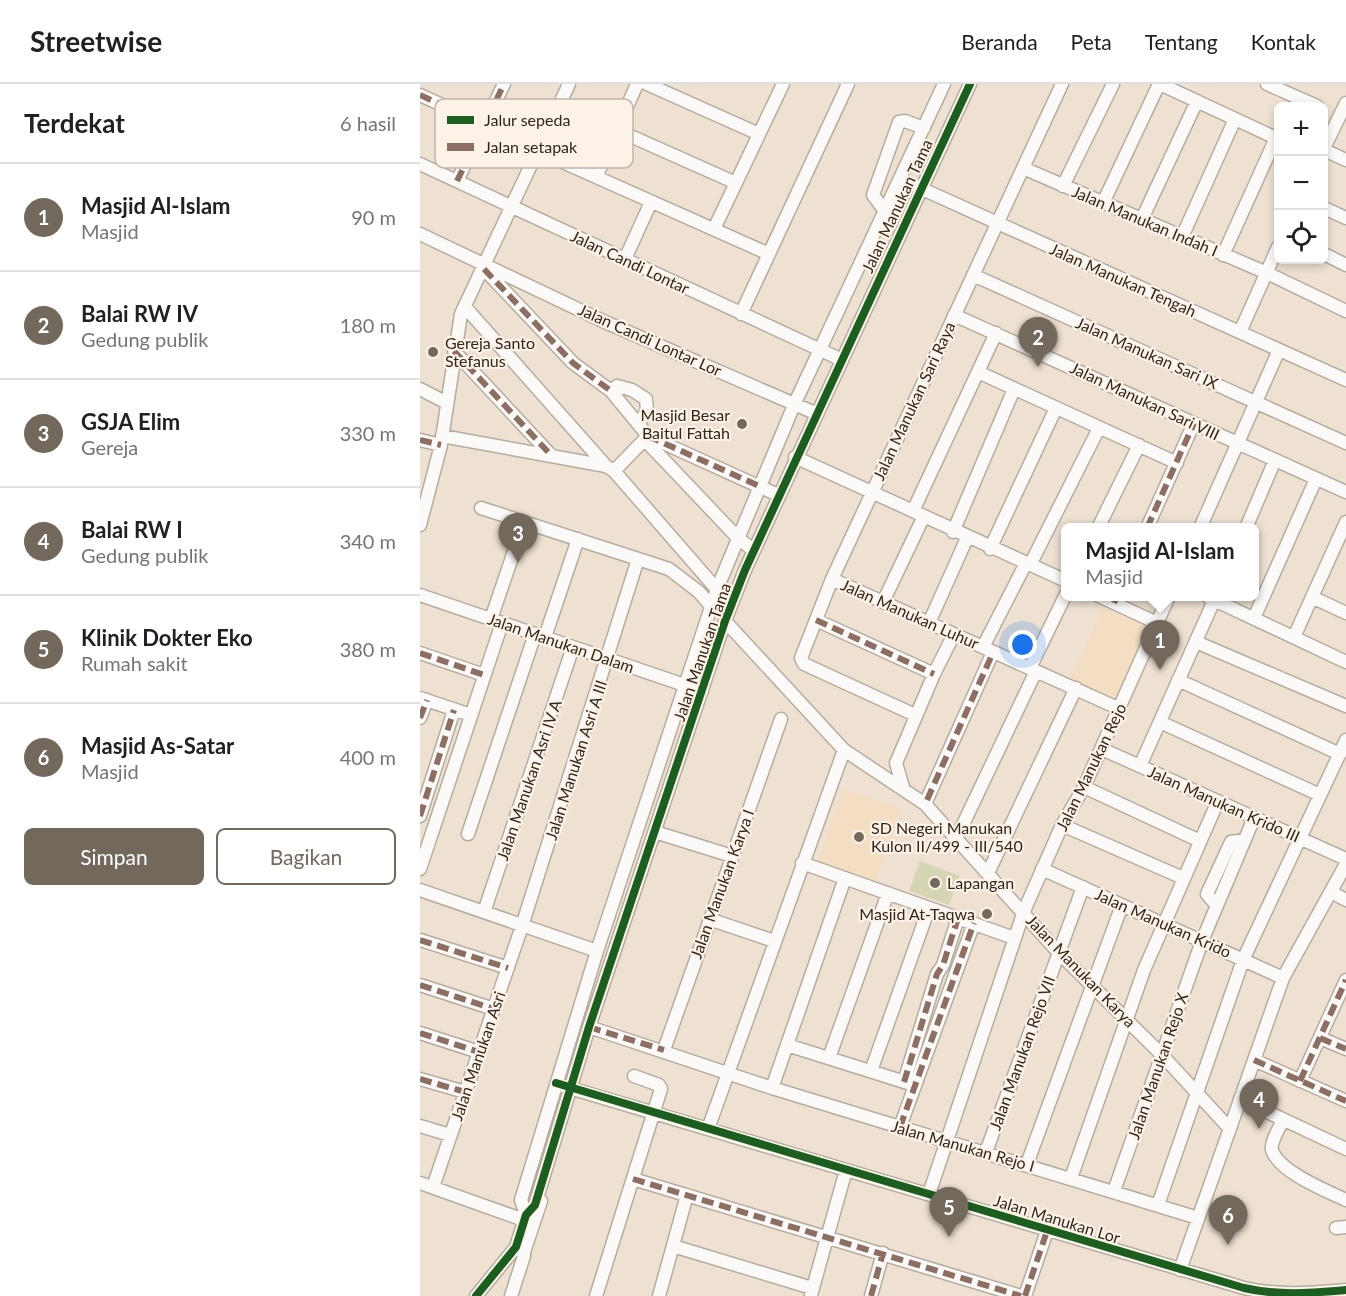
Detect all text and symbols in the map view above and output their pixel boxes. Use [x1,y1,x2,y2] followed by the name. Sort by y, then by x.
[30,24,162,58] text: Streetwise
[961,29,1038,54] text: Beranda
[1071,29,1112,54] text: Peta
[1145,29,1218,54] text: Tentang
[1251,29,1316,54] text: Kontak
[435,99,633,168] legend
[1274,102,1328,264] map controls
[1274,102,1328,156] button: +
[24,107,125,139] text: Terdekat
[484,110,570,129] text: Jalur sepeda
[340,111,396,135] text: 6 hasil
[857,136,936,275] street label: Jalan Manukan Tama
[484,137,578,156] text: Jalan setapak
[1274,156,1328,210] button: −
[1070,181,1221,260] street label: Jalan Manukan Indah I
[81,192,231,219] text: Masjid Al-Islam
[38,205,49,229] text: 1
[351,205,396,229] text: 90 m
[1274,210,1328,264] button: locate
[81,219,139,243] text: Masjid
[568,226,693,297] street label: Jalan Candi Lontar
[1047,239,1199,320] street label: Jalan Manukan Tengah
[576,299,725,380] street label: Jalan Candi Lontar Lor
[81,300,198,327] text: Balai RW IV
[38,313,49,337] text: 2
[340,313,396,337] text: 180 m
[1073,313,1222,393] street label: Jalan Manukan Sari IX
[1018,318,1058,367] pin: 2
[868,319,959,483] street label: Jalan Manukan Sari Raya
[81,327,208,351] text: Gedung publik
[445,333,535,370] place label: Gereja Santo Stefanus
[426,345,440,359] marker: Gereja Santo Stefanus
[1067,358,1223,444] street label: Jalan Manukan Sari VIII
[640,405,730,442] place label: Masjid Besar Baitul Fattah
[81,408,180,435] text: GSJA Elim
[735,417,749,431] marker: Masjid Besar Baitul Fattah
[38,421,49,445] text: 3
[340,421,396,445] text: 330 m
[81,435,138,459] text: Gereja
[498,514,538,563] pin: 3
[81,516,183,543] text: Balai RW I
[1061,523,1259,601] popup
[38,529,49,553] text: 4
[340,529,396,553] text: 340 m
[1085,537,1235,564] text: Masjid Al-Islam
[81,543,208,567] text: Gedung publik
[1085,564,1143,588] text: Masjid
[838,575,982,653] street label: Jalan Manukan Luhur
[669,580,734,723] street label: Jalan Manukan Tama
[486,609,637,676] street label: Jalan Manukan Dalam
[1140,620,1180,670] pin: 1
[81,624,253,651] text: Klinik Dokter Eko
[1008,630,1037,659] your location
[38,637,49,661] text: 5
[340,637,396,661] text: 380 m
[81,651,188,675] text: Rumah sakit
[541,678,610,842] street label: Jalan Manukan Asri A III
[492,697,565,863] street label: Jalan Manukan Asri IV A
[1051,700,1130,834] street label: Jalan Manukan Rejo
[81,732,234,759] text: Masjid As-Satar
[38,745,49,769] text: 6
[340,745,396,769] text: 400 m
[81,759,139,783] text: Masjid
[1145,761,1303,846] street label: Jalan Manukan Krido III
[686,807,757,961] street label: Jalan Manukan Karya I
[871,818,1023,855] place label: SD Negeri Manukan Kulon II/499 - III/540
[24,828,204,885] button: Simpan
[216,828,396,885] button: Bagikan
[852,830,866,844] marker: SD Negeri Manukan Kulon II/499 - III/540
[947,873,1014,892] place label: Lapangan
[928,876,942,890] marker: Lapangan
[1092,884,1234,961] street label: Jalan Manukan Krido
[859,904,975,923] place label: Masjid At-Taqwa
[980,907,994,921] marker: Masjid At-Taqwa
[1023,910,1140,1031] street label: Jalan Manukan Karya
[985,973,1058,1133] street label: Jalan Manukan Rejo VII
[446,989,509,1123] street label: Jalan Manukan Asri
[1123,989,1192,1142] street label: Jalan Manukan Rejo X
[1240,1080,1278,1129] pin: 4
[889,1116,1037,1175] street label: Jalan Manukan Rejo I
[930,1188,968,1237] pin: 5
[992,1190,1123,1247] street label: Jalan Manukan Lor
[1208,1196,1248,1245] pin: 6

